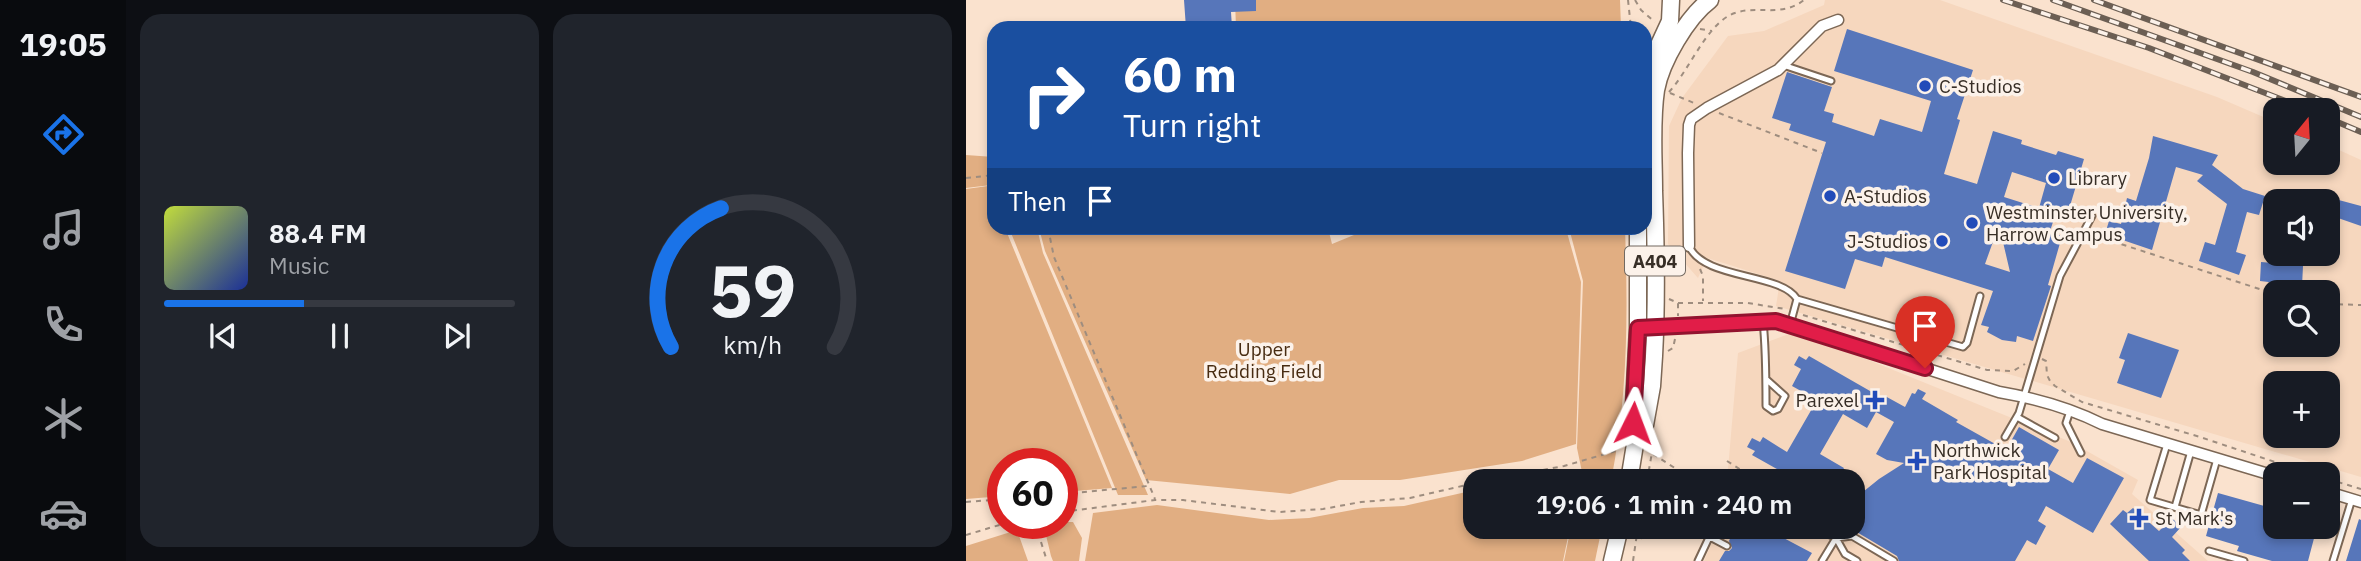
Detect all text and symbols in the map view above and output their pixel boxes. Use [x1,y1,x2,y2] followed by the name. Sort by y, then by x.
[19,23,107,65] text: 19:05
[1123,42,1237,105] text: 60 m
[1008,49,1099,140] icon: right
[1939,74,2022,98] place label: C-Studios
[1917,78,1933,94] marker: C-Studios
[2263,98,2340,175] north arrow
[2263,98,2340,539] map controls
[1123,104,1261,146] text: Turn right
[39,110,88,159] icon: directions
[2068,166,2127,190] place label: Library
[2046,170,2062,186] marker: Library
[1081,182,1119,220] icon: arrive
[1008,184,1067,218] text: Then
[1844,184,1927,208] place label: A-Studios
[1822,188,1838,204] marker: A-Studios
[2263,189,2340,266] button: sound
[1986,200,2188,246] place label: Westminster University, Harrow Campus
[39,205,88,254] icon: music
[1964,215,1980,231] marker: Westminster University, Harrow Campus
[269,216,367,250] text: 88.4 FM
[1847,229,1928,253] place label: J-Studios
[1934,233,1950,249] marker: J-Studios
[709,242,796,337] text: 59
[1625,246,1685,276] road number: A404
[269,250,329,280] text: Music
[2263,280,2340,357] button: search
[1895,296,1955,368] pin
[39,300,88,349] icon: phone
[1906,307,1944,345] icon: arrive
[204,317,242,355] icon: previous
[321,317,359,355] icon: pause
[438,317,476,355] icon: next
[723,327,782,360] text: km/h
[1206,337,1322,383] park label: Upper Redding Field
[2263,371,2340,448] button: +
[1596,386,1670,460] position arrow
[1795,388,1859,412] place label: Parexel
[1865,390,1885,410] marker: Parexel
[39,394,88,443] icon: climate
[1933,438,2047,484] place label: Northwick Park Hospital
[987,448,1078,539] speed limit sign: 60
[1907,451,1927,471] marker: Northwick Park Hospital
[2263,462,2340,539] button: −
[1536,487,1792,521] text: 19:06 · 1 min · 240 m
[39,489,88,538] icon: car
[2155,506,2234,530] place label: St Mark's
[2129,508,2149,528] marker: St Mark's

